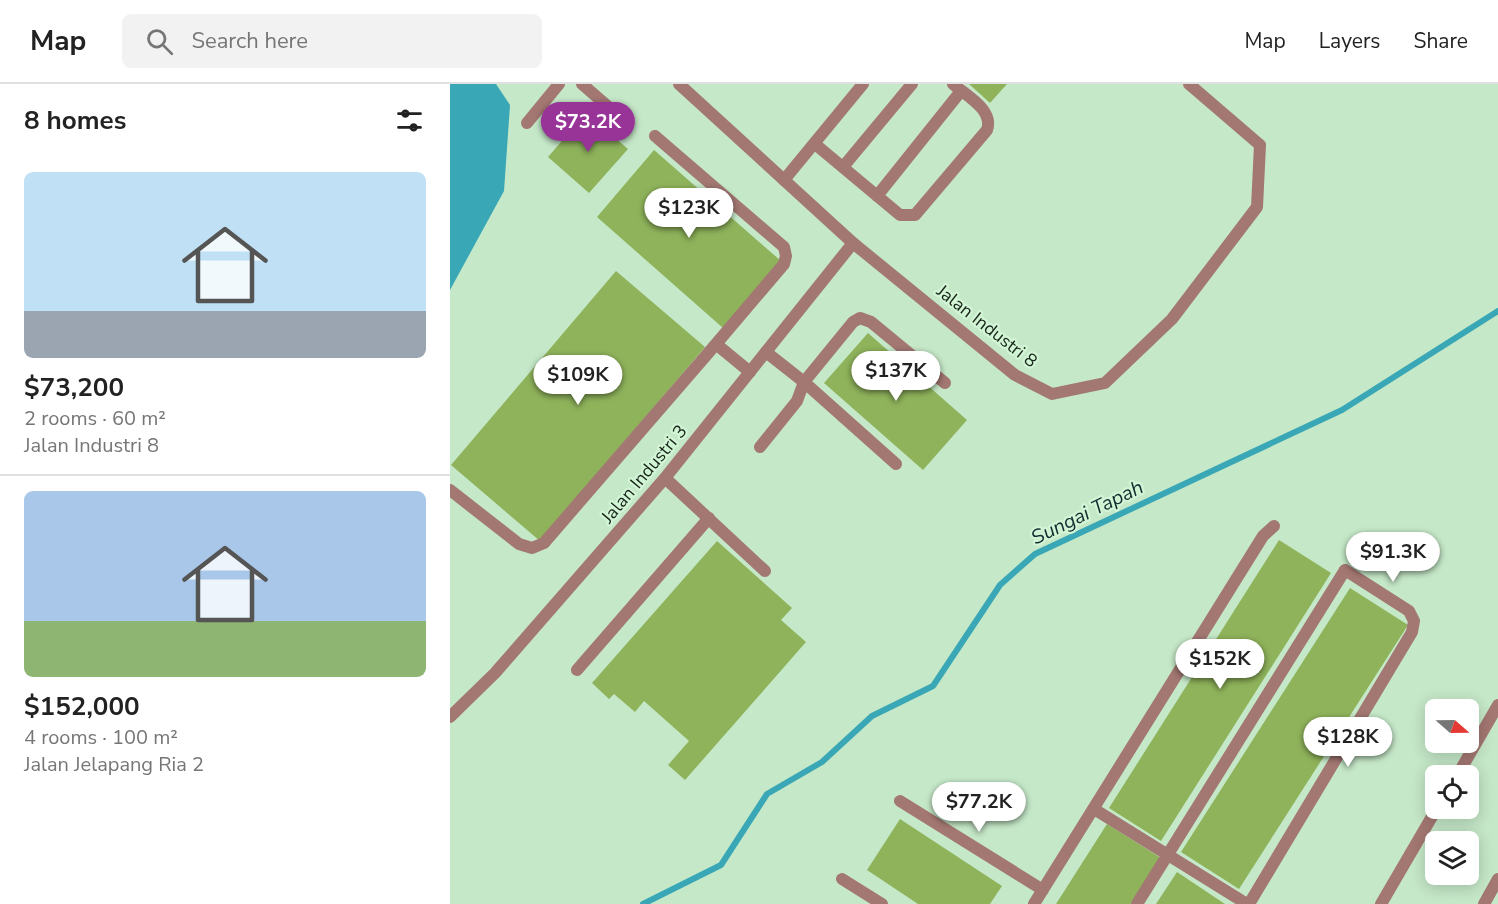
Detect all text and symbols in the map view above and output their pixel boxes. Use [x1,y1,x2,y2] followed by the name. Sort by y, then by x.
[122,14,542,68] search box
[30,22,86,60] text: Map
[143,25,176,58] icon: search
[191,26,308,56] text: Search here
[1244,27,1286,55] text: Map
[1319,27,1380,55] text: Layers
[1413,27,1468,55] text: Share
[539,102,637,153] pin: $73.2K
[24,103,126,138] text: 8 homes
[393,104,426,137] icon: filters
[555,108,621,135] text: $73.2K
[647,188,731,239] pin: $123K
[658,194,720,221] text: $123K
[171,211,279,319] icon: home
[931,279,1042,373] street label: Jalan Industri 8
[854,351,938,402] pin: $137K
[536,355,620,406] pin: $109K
[865,357,927,384] text: $137K
[547,361,609,388] text: $109K
[24,370,124,405] text: $73,200
[24,405,166,432] text: 2 rooms · 60 m²
[595,420,692,529] street label: Jalan Industri 3
[24,432,159,459] text: Jalan Industri 8
[1027,474,1148,551] water label: Sungai Tapah
[171,530,279,638] icon: home
[1344,532,1442,583] pin: $91.3K
[1360,538,1426,565] text: $91.3K
[1178,639,1262,690] pin: $152K
[1189,645,1251,672] text: $152K
[24,689,140,724] text: $152,000
[1425,699,1479,753] north arrow
[1425,699,1479,885] map controls
[1306,717,1390,768] pin: $128K
[1317,723,1379,750] text: $128K
[24,724,178,751] text: 4 rooms · 100 m²
[24,751,204,778] text: Jalan Jelapang Ria 2
[1425,765,1479,819] button: locate
[930,782,1028,833] pin: $77.2K
[946,788,1012,815] text: $77.2K
[1425,831,1479,885] button: layers

